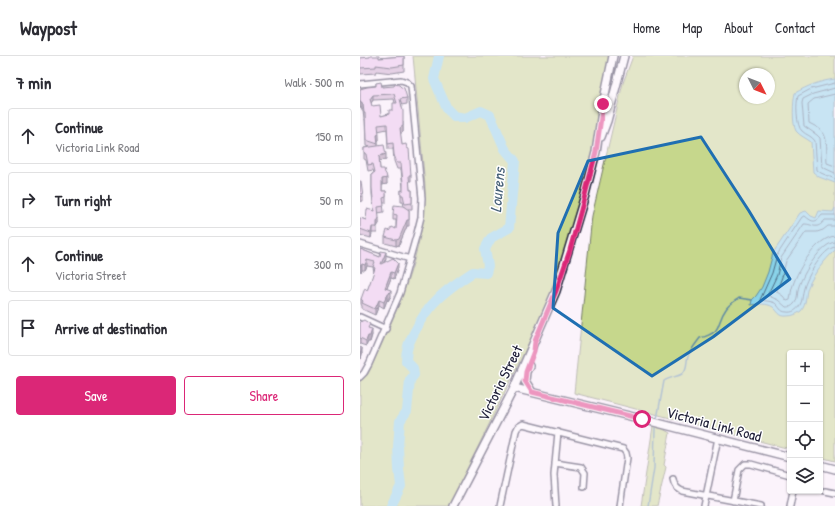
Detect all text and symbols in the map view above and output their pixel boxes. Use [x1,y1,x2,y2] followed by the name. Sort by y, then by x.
[20,15,77,41] text: Waypost
[633,18,660,37] text: Home
[682,18,702,37] text: Map
[724,18,753,37] text: About
[775,18,815,37] text: Contact
[739,68,775,104] north arrow
[16,71,51,94] text: 7 min
[284,73,344,91] text: Walk · 500 m
[594,95,612,113] route end
[55,117,103,138] text: Continue
[17,125,39,147] icon: ahead
[315,127,343,145] text: 150 m
[55,138,139,156] text: Victoria Link Road
[484,165,510,213] water label: Lourens
[17,189,39,211] icon: right
[55,190,111,211] text: Turn right
[320,191,343,209] text: 50 m
[55,245,103,266] text: Continue
[17,253,39,275] icon: ahead
[314,255,343,273] text: 300 m
[55,266,126,284] text: Victoria Street
[17,317,39,339] icon: arrive
[55,318,167,339] text: Arrive at destination
[473,341,528,425] street label: Victoria Street
[787,350,823,494] map controls
[787,350,823,386] button: +
[16,376,176,415] button: Save
[184,376,344,415] button: Share
[787,386,823,422] button: −
[664,401,764,447] street label: Victoria Link Road
[633,410,651,428] route start
[787,422,823,458] button: locate
[787,458,823,494] button: layers

